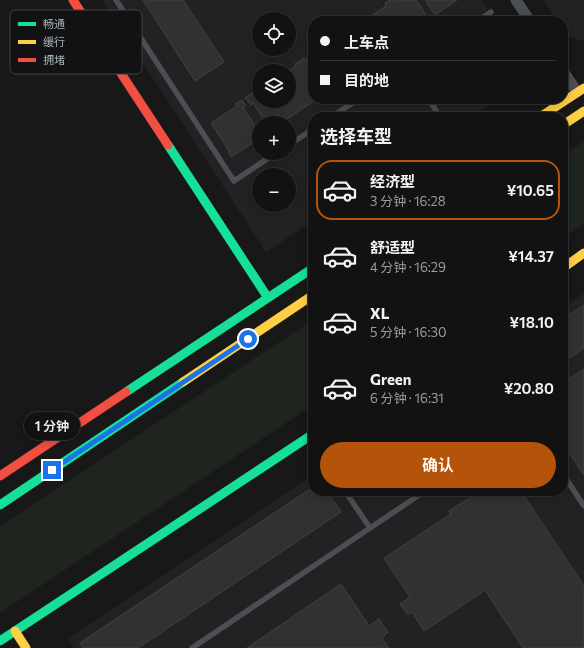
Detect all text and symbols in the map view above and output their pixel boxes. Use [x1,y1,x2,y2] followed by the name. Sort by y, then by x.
[10,10,142,74] legend
[252,12,296,212] map controls
[252,12,296,56] button: locate
[43,17,65,30] text: 畅通
[344,33,389,51] text: 上车点
[43,35,65,48] text: 缓行
[43,53,65,66] text: 拥堵
[252,64,296,108] button: layers
[344,71,389,89] text: 目的地
[252,116,296,160] button: +
[320,125,392,147] text: 选择车型
[252,168,296,212] button: −
[322,172,358,208] icon: car
[370,172,415,190] text: 经济型
[507,181,554,199] text: ¥10.65
[370,193,446,209] text: 3 分钟 · 16:28
[322,238,358,274] icon: car
[370,238,415,256] text: 舒适型
[508,247,554,265] text: ¥14.37
[370,259,446,275] text: 4 分钟 · 16:29
[322,304,358,340] icon: car
[370,304,389,322] text: XL
[510,313,554,331] text: ¥18.10
[370,324,446,340] text: 5 分钟 · 16:30
[239,330,257,348] route start
[322,370,358,406] icon: car
[370,370,411,388] text: Green
[504,379,554,397] text: ¥20.80
[370,390,444,406] text: 6 分钟 · 16:31
[24,412,80,440] callout: 1 分钟
[35,418,69,434] text: 1 分钟
[320,442,556,488] button: 确认
[43,461,61,479] route end

